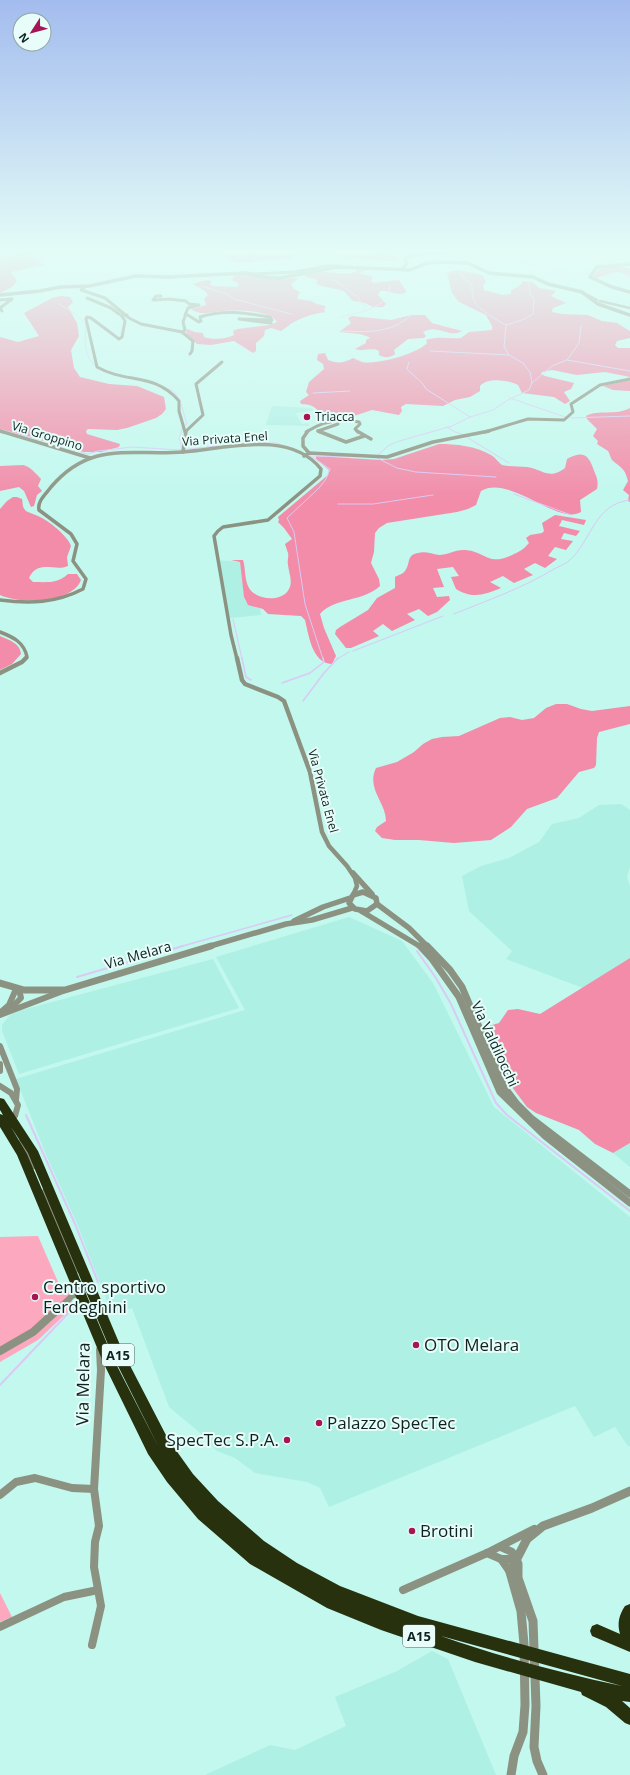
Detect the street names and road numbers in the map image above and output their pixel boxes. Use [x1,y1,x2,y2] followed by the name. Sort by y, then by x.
[10,417,85,454] street label: Via Groppino
[182,427,268,450] street label: Via Privata Enel
[304,747,343,834] street label: Via Privata Enel
[102,936,173,973] street label: Via Melara
[467,998,524,1090] street label: Via Valdilocchi
[70,1342,95,1426] street label: Via Melara
[102,1344,134,1366] road number: A15
[403,1625,435,1647] road number: A15

